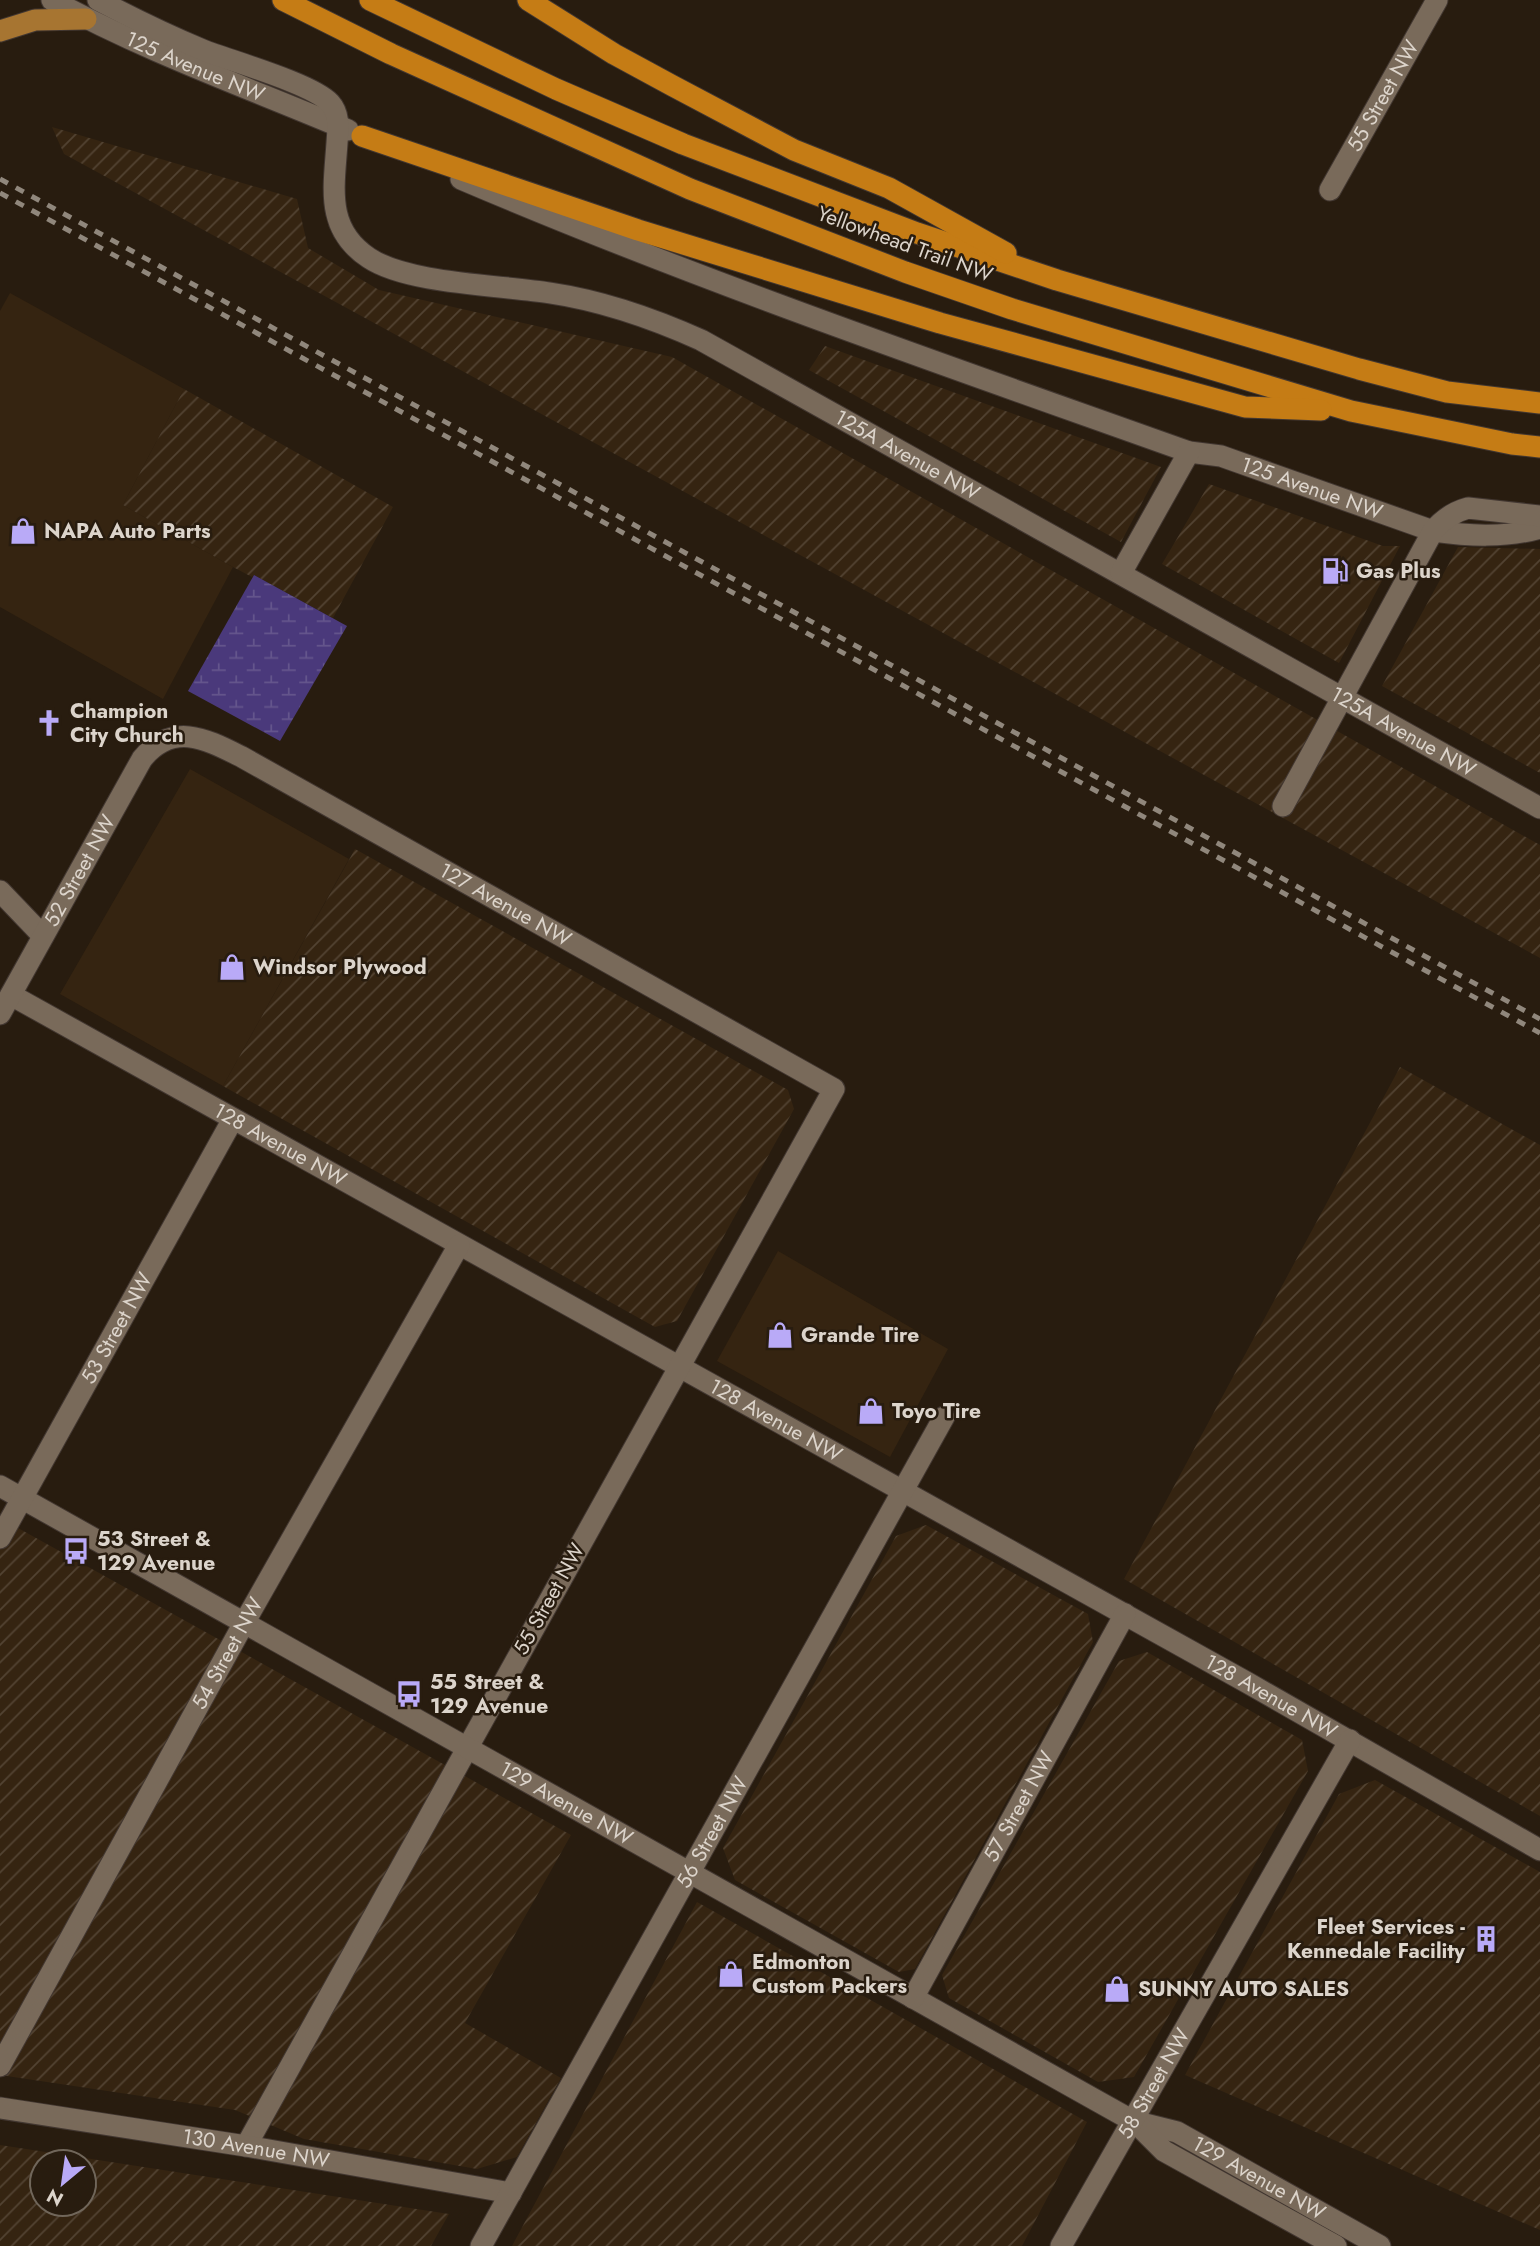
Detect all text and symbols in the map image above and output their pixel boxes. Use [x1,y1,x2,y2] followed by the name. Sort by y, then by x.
[121,24,269,109] street label: 125 Avenue NW
[1340,35,1426,157] street label: 55 Street NW
[813,198,997,290] street label: Yellowhead Trail NW
[829,402,986,508] street label: 125A Avenue NW
[1237,449,1387,527] street label: 125 Avenue NW
[8,516,38,546] shop icon: NAPA Auto Parts
[44,516,211,546] place label: NAPA Auto Parts
[1320,556,1350,586] fuel station icon: Gas Plus
[1356,556,1441,586] place label: Gas Plus
[1325,679,1482,784] street label: 125A Avenue NW
[70,696,184,750] place label: Champion City Church
[34,708,64,738] church icon: Champion City Church
[37,809,123,932] street label: 52 Street NW
[434,855,577,954] street label: 127 Avenue NW
[217,952,247,982] shop icon: Windsor Plywood
[253,952,427,982] place label: Windsor Plywood
[208,1096,352,1194] street label: 128 Avenue NW
[74,1267,160,1389] street label: 53 Street NW
[765,1320,795,1350] shop icon: Grande Tire
[801,1320,919,1350] place label: Grande Tire
[704,1371,848,1469] street label: 128 Avenue NW
[856,1396,886,1426] shop icon: Toyo Tire
[892,1396,981,1426] place label: Toyo Tire
[97,1524,215,1578] place label: 53 Street & 129 Avenue
[61,1536,91,1566] bus stop icon: 53 Street & 129 Avenue
[506,1538,592,1660] street label: 55 Street NW
[184,1592,271,1715] street label: 54 Street NW
[1199,1647,1343,1746] street label: 128 Avenue NW
[430,1667,548,1721] place label: 55 Street & 129 Avenue
[394,1679,424,1709] bus stop icon: 55 Street & 129 Avenue
[976,1745,1062,1867] street label: 57 Street NW
[494,1754,639,1853] street label: 129 Avenue NW
[669,1771,756,1894] street label: 56 Street NW
[1287,1912,1466,1966] place label: Fleet Services - Kennedale Facility
[1471,1924,1501,1954] building icon: Fleet Services - Kennedale Facility
[752,1947,908,2001] place label: Edmonton Custom Packers
[716,1959,746,1989] shop icon: Edmonton Custom Packers
[1102,1974,1132,2004] shop icon: SUNNY AUTO SALES
[1138,1974,1349,2004] place label: SUNNY AUTO SALES
[1110,2023,1197,2145] street label: 58 Street NW
[180,2121,332,2176] street label: 130 Avenue NW
[1187,2128,1331,2228] street label: 129 Avenue NW
[28,2148,98,2218] north arrow
[42,2182,68,2213] text: N

